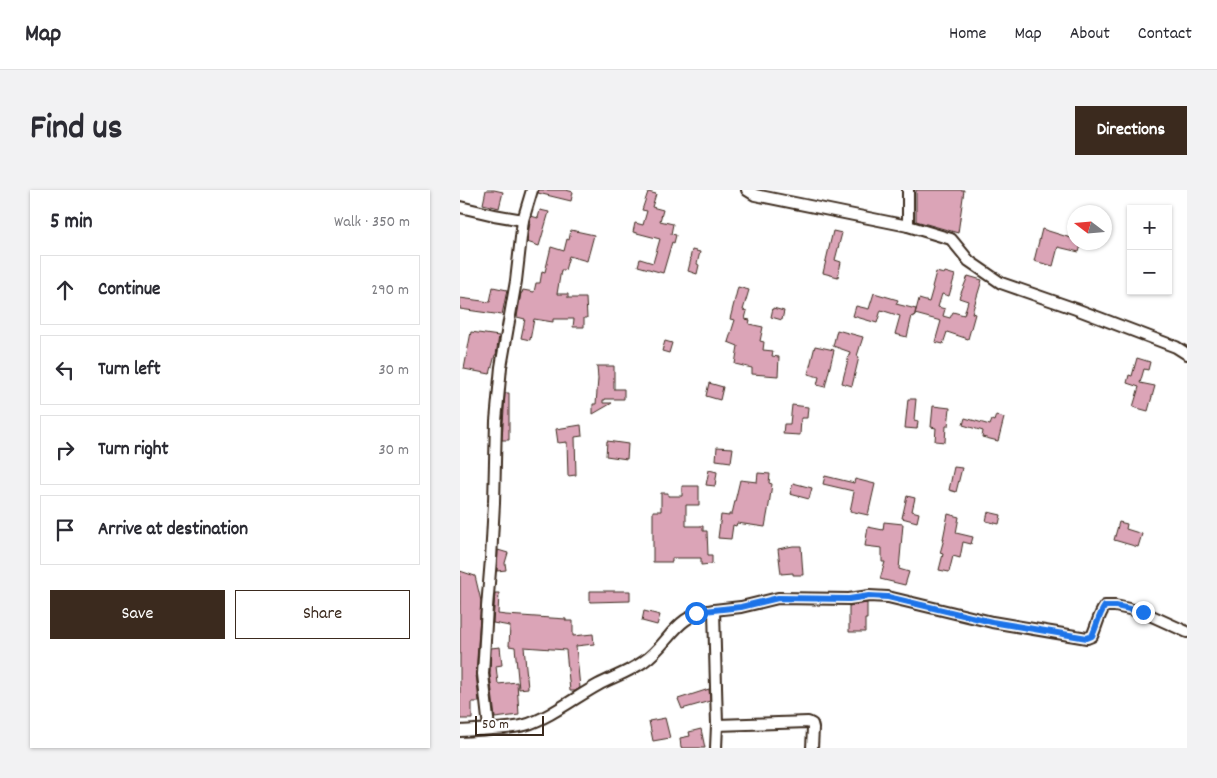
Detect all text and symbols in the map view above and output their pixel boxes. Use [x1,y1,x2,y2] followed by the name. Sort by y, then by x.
[25,18,61,52] text: Map
[949,22,986,47] text: Home
[1014,22,1042,47] text: Map
[1070,22,1110,47] text: About
[1138,22,1192,47] text: Contact
[30,105,122,155] text: Find us
[1075,106,1187,155] button: Directions
[1067,205,1112,250] north arrow
[1127,205,1172,295] map controls
[1127,205,1172,250] button: +
[50,208,93,238] text: 5 min
[334,211,410,234] text: Walk · 350 m
[1127,250,1172,295] button: −
[51,276,79,304] icon: ahead
[98,277,160,304] text: Continue
[371,279,409,302] text: 290 m
[51,356,79,384] icon: left
[98,357,161,384] text: Turn left
[379,359,409,382] text: 30 m
[51,436,79,464] icon: right
[98,437,169,464] text: Turn right
[379,439,409,462] text: 30 m
[51,516,79,544] icon: arrive
[98,517,248,544] text: Arrive at destination
[50,590,225,639] button: Save
[235,590,410,639] button: Share
[1132,601,1155,624] route end
[685,602,708,625] route start
[475,713,544,736] scale bar
[482,715,509,735] text: 50 m

